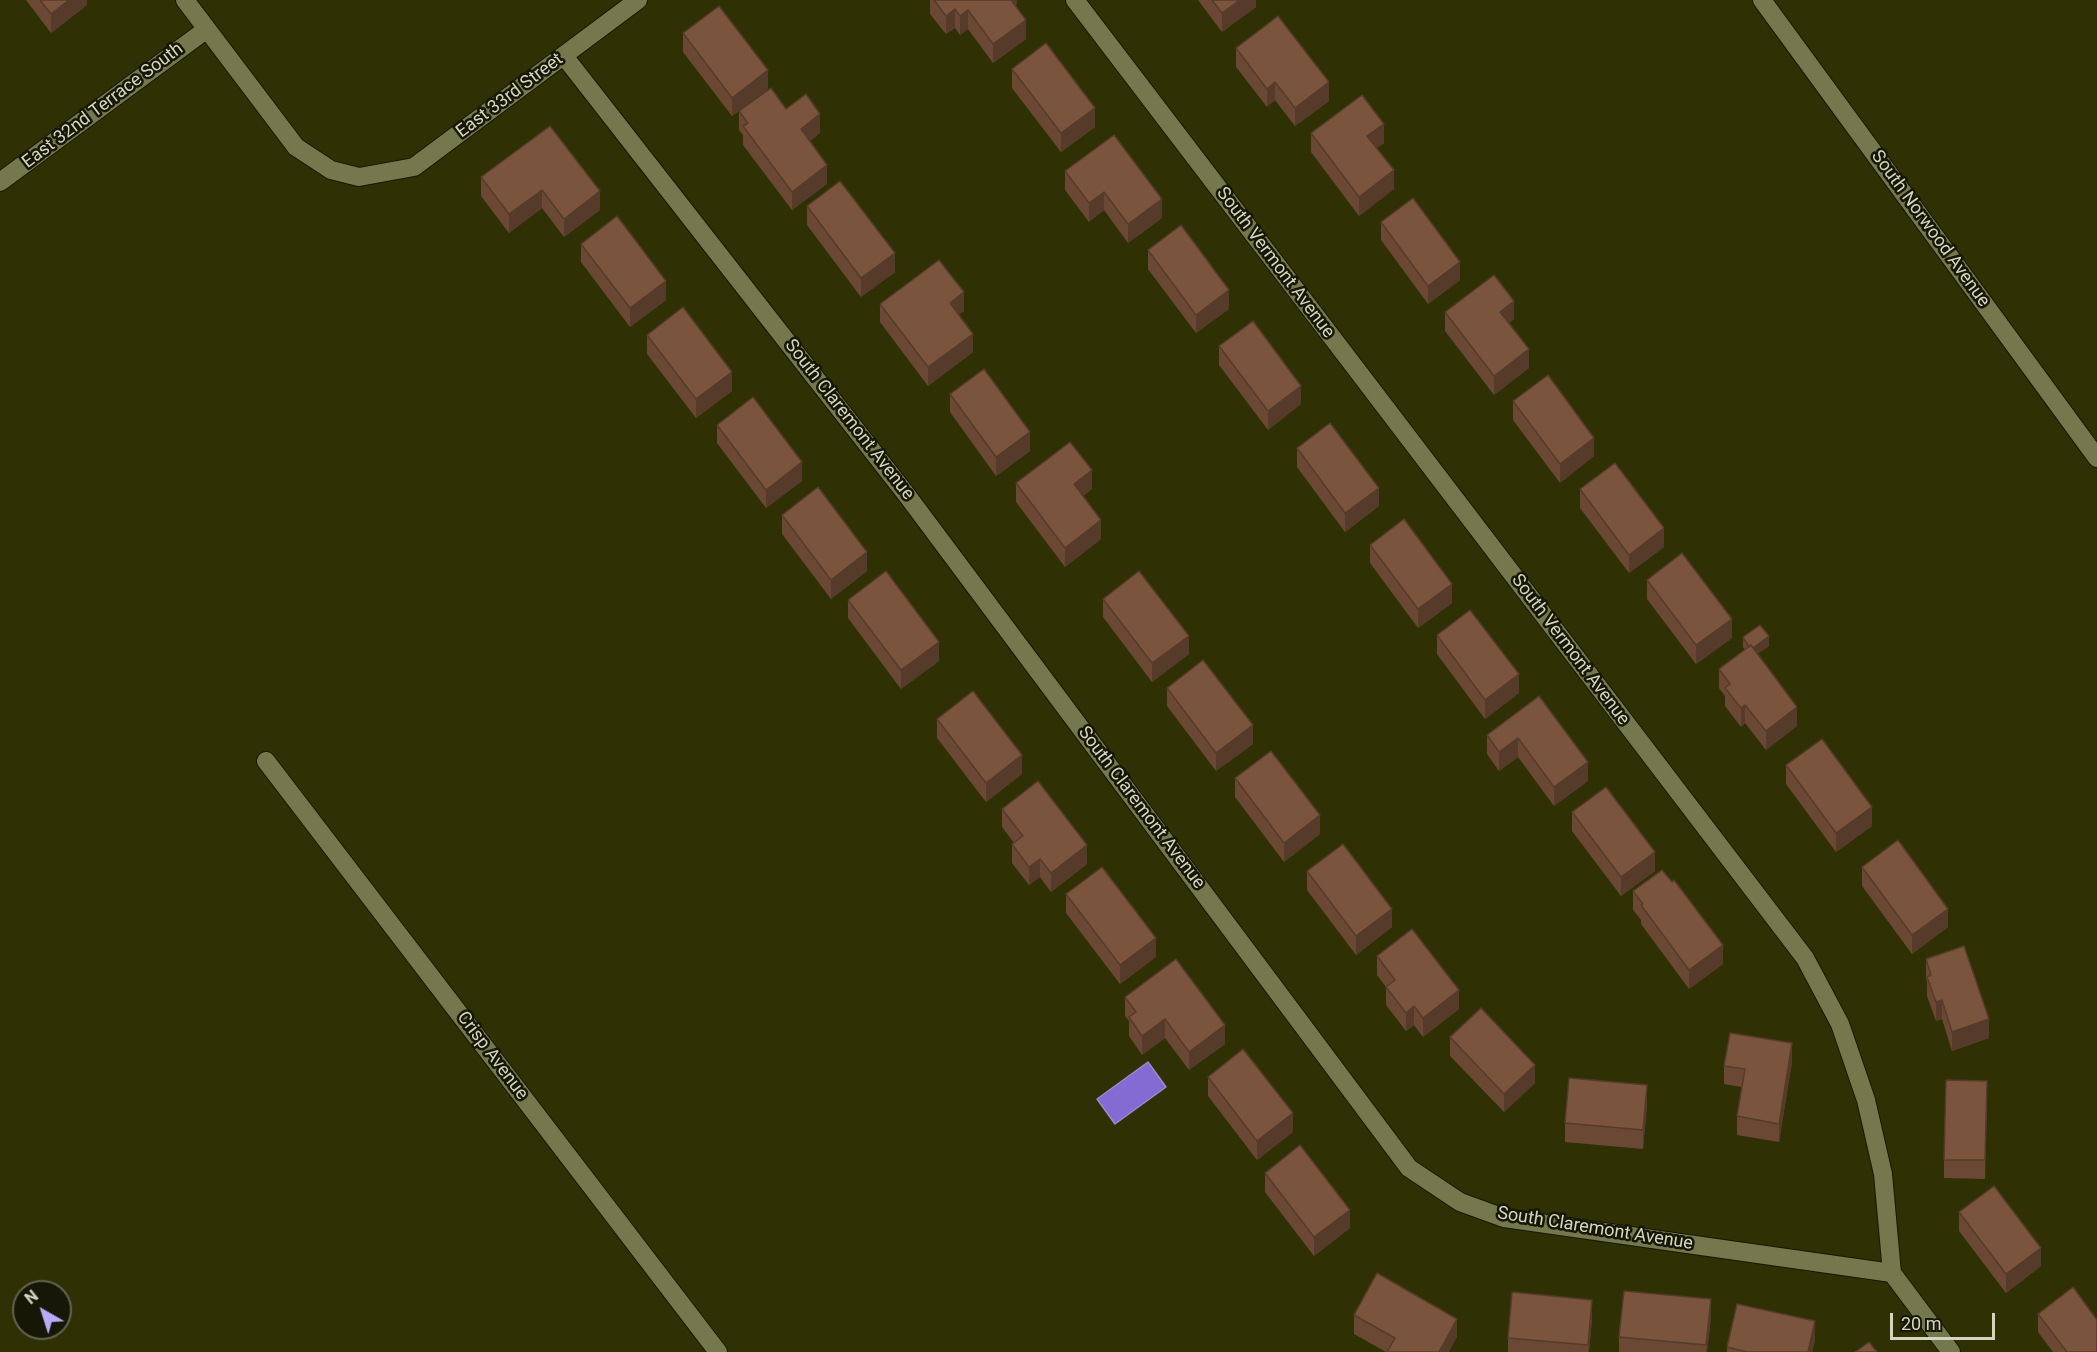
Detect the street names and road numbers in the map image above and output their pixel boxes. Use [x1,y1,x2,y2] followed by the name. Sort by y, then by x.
[18,39,188,173] street label: East 32nd Terrace South
[452,49,568,143] street label: East 33rd Street
[1866,147,1994,311] street label: South Norwood Avenue
[1211,183,1339,343] street label: South Vermont Avenue
[780,335,918,505] street label: South Claremont Avenue
[1506,570,1634,730] street label: South Vermont Avenue
[1073,723,1209,893] street label: South Claremont Avenue
[452,1008,532,1104] street label: Crisp Avenue
[1496,1203,1694,1255] street label: South Claremont Avenue

